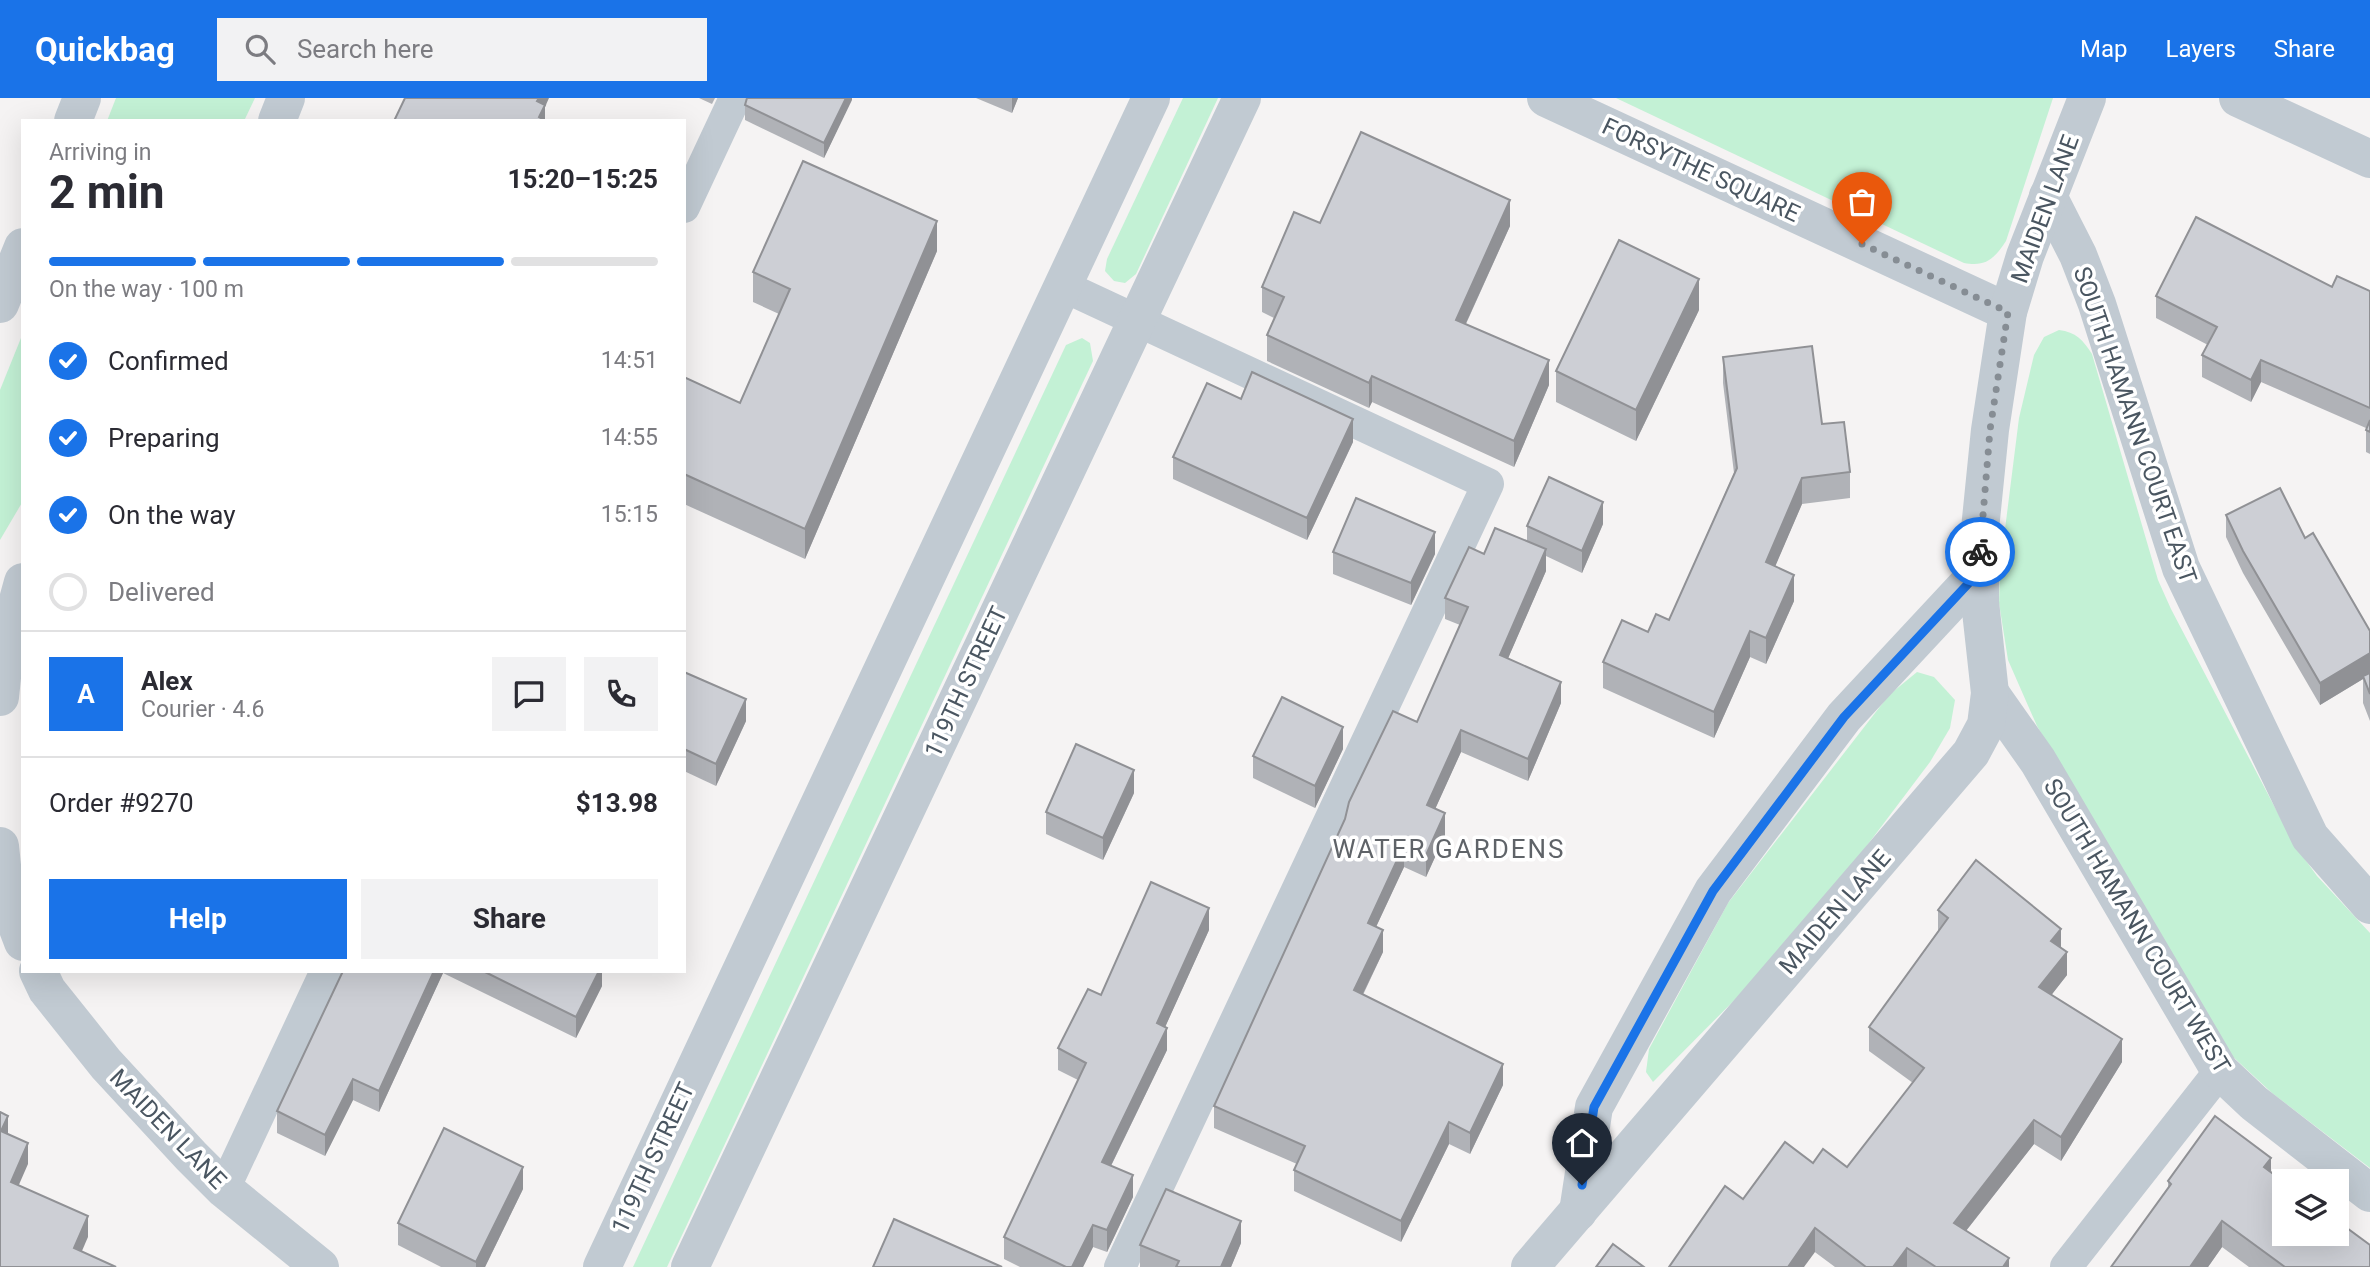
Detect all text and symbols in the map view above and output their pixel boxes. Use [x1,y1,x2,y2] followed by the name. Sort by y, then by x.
[217,18,707,81] search box
[35,30,175,69] text: Quickbag
[241,30,279,68] icon: search
[297,34,434,64] text: Search here
[2080,35,2128,63] text: Map
[2166,35,2236,63] text: Layers
[2274,35,2335,63] text: Share
[1598,112,1804,228] street label: FORSYTHE SQUARE
[2005,131,2085,287] street label: MAIDEN LANE
[49,139,152,166] text: Arriving in
[508,164,658,194] text: 15:20–15:25
[49,165,165,219] text: 2 min
[1832,172,1892,244] pin
[1843,183,1881,221] icon: bag
[2068,263,2202,587] street label: SOUTH HAMANN COURT EAST
[49,276,244,303] text: On the way · 100 m
[49,342,87,380] icon: check
[108,346,229,376] text: Confirmed
[601,347,658,374] text: 14:51
[49,419,87,457] icon: check
[108,423,220,453] text: Preparing
[601,424,658,451] text: 14:55
[49,496,87,534] icon: check
[108,500,236,530] text: On the way
[601,501,658,528] text: 15:15
[1945,517,2015,587] courier
[1961,533,1999,571] icon: bike
[108,577,215,607] text: Delivered
[919,602,1013,762] street label: 119TH STREET
[492,657,566,731] button: chat
[584,657,658,731] button: phone
[141,666,193,696] text: Alex
[77,679,95,709] text: A
[141,696,264,723] text: Courier · 4.6
[2038,774,2236,1078] street label: SOUTH HAMANN COURT WEST
[49,788,194,818] text: Order #9270
[576,788,658,818] text: $13.98
[1332,834,1566,864] district label: WATER GARDENS
[1773,844,1897,980] street label: MAIDEN LANE
[49,879,347,959] button: Help
[361,879,658,959] button: Share
[104,1063,232,1195] street label: MAIDEN LANE
[606,1078,700,1238] street label: 119TH STREET
[1552,1113,1612,1185] pin
[1563,1124,1601,1162] icon: home
[2272,1169,2349,1246] map controls
[2272,1169,2349,1246] button: layers

